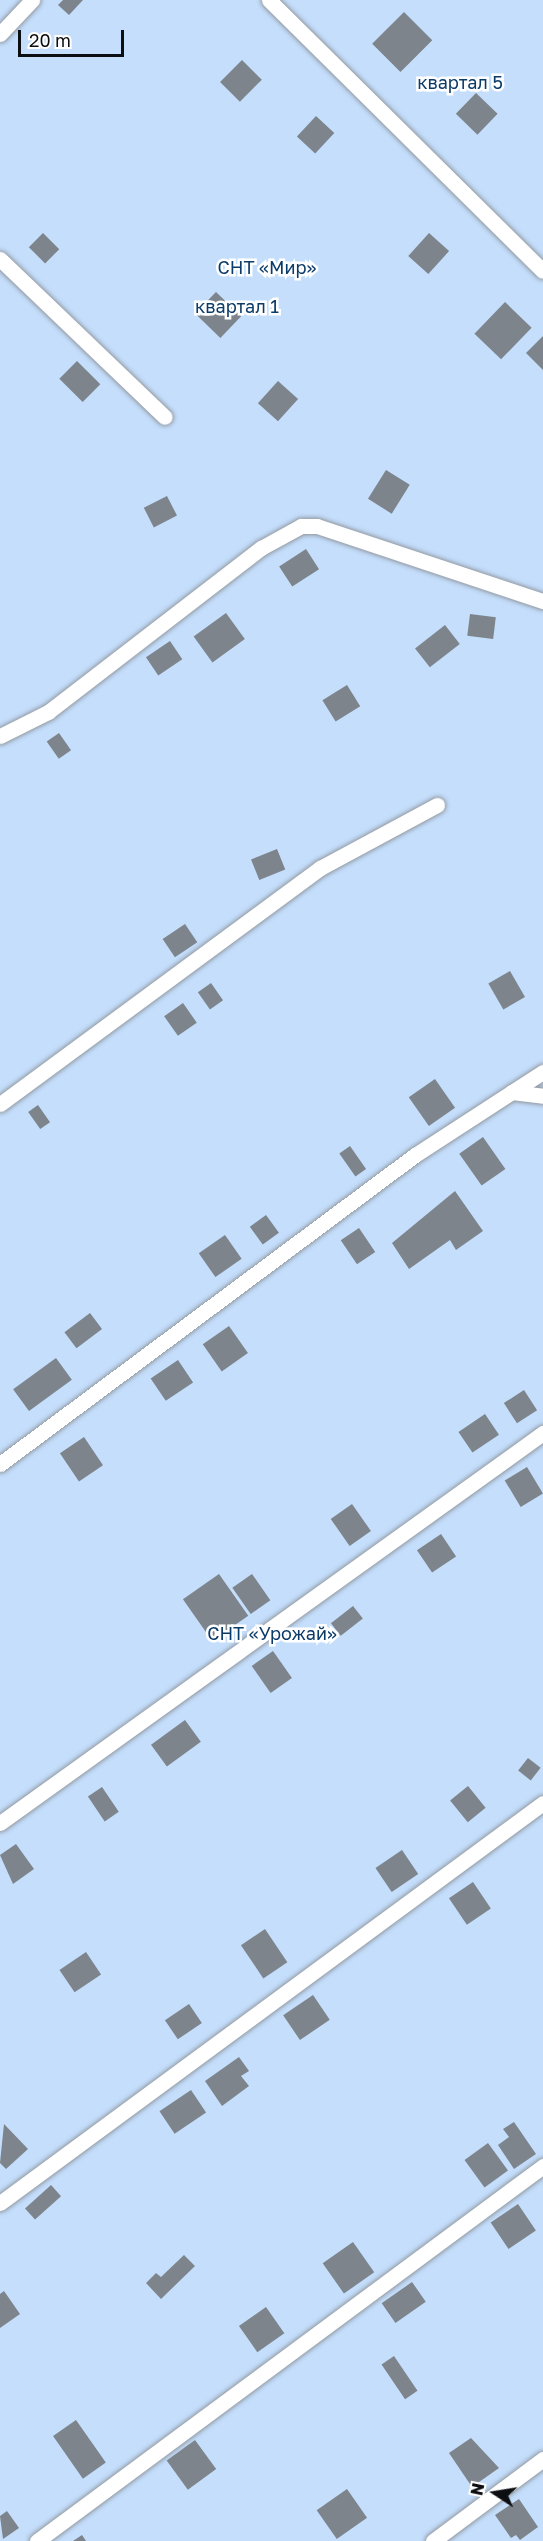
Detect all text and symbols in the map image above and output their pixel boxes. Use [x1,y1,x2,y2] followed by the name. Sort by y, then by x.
[21,18,128,56] scale bar
[29,29,71,51] text: 20 m
[417,71,503,93] park label: квартал 5
[218,256,316,278] park label: СНТ «Мир»
[195,295,279,317] park label: квартал 1
[207,1622,337,1644] park label: СНТ «Урожай»
[465,2463,525,2523] north arrow
[466,2481,488,2497] text: N

